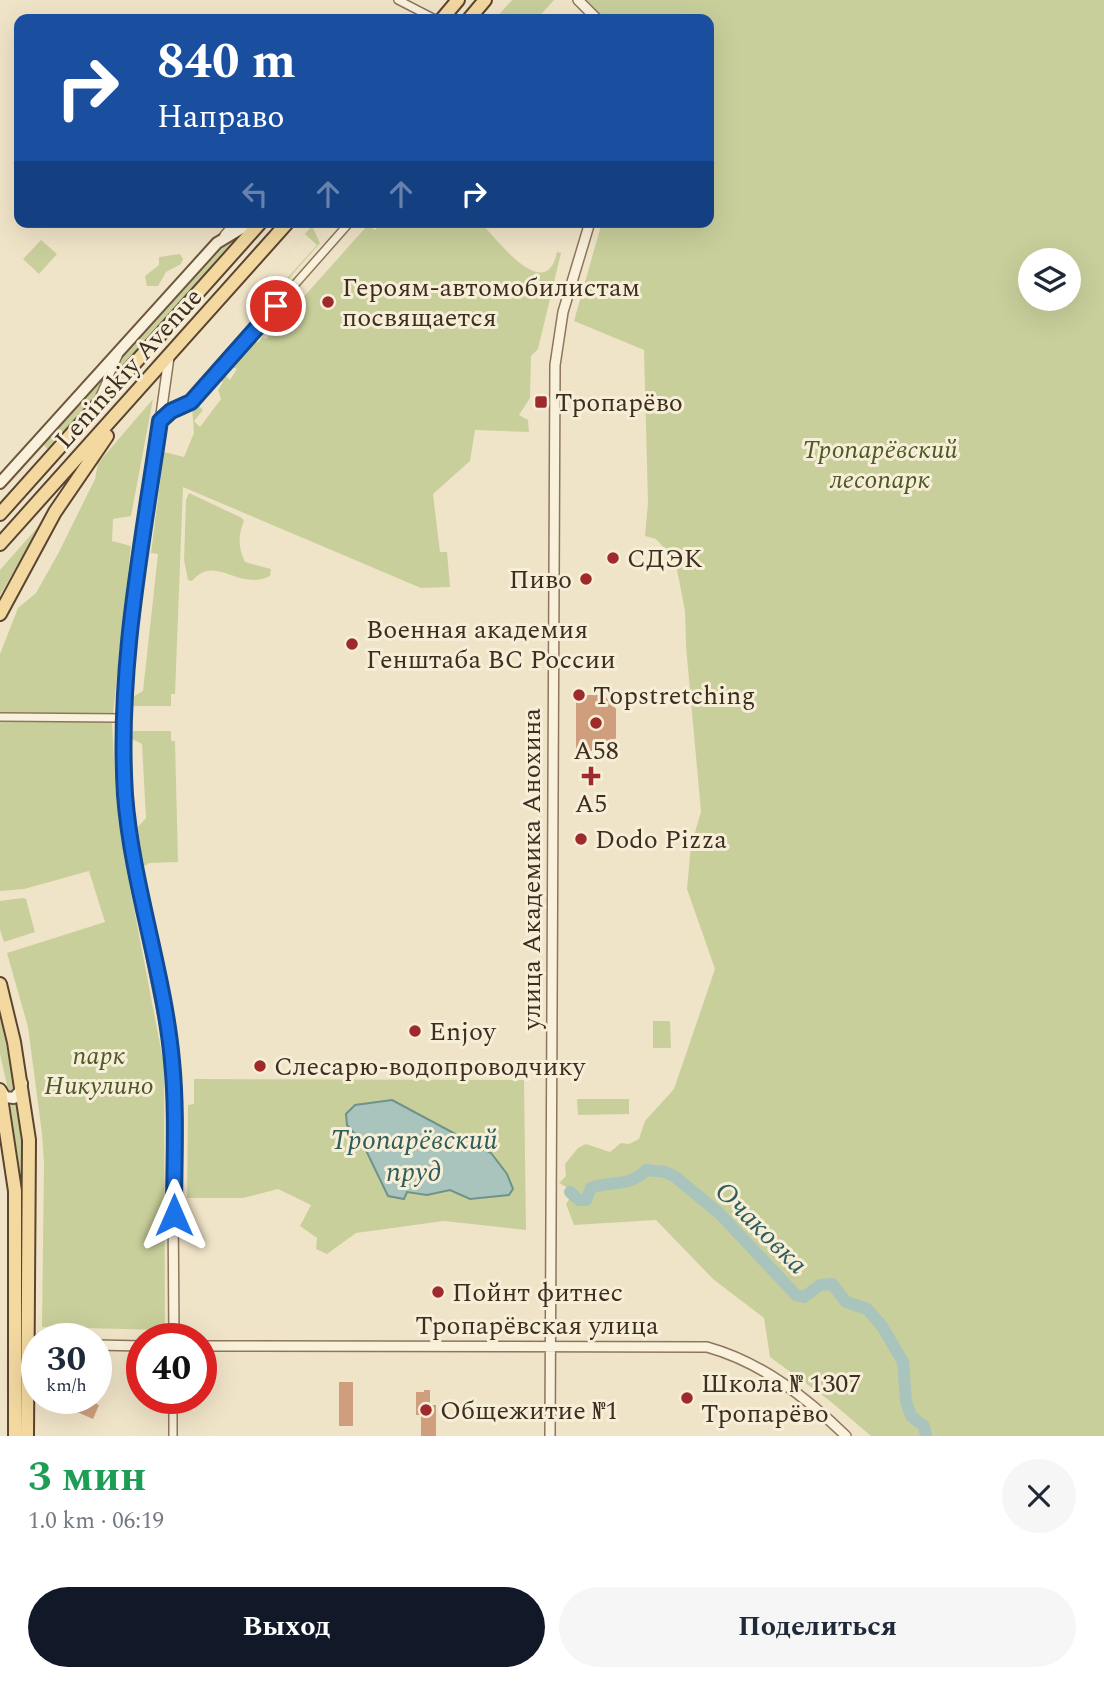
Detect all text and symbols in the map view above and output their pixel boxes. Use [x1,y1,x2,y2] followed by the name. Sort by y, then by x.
[157,25,296,100] text: 840 m
[42,42,133,133] icon: right
[157,93,284,142] text: Направо
[236,175,274,213] icon: left
[309,175,347,213] icon: ahead
[382,175,420,213] icon: ahead
[455,175,493,213] icon: right
[1018,248,1081,311] map controls
[1018,248,1081,311] button: layers
[342,268,640,338] place label: Героям-автомобилистам посвящается
[246,276,306,336] pin
[45,279,212,458] street label: Leninskiy Avenue
[257,287,295,325] icon: arrive
[320,294,336,310] marker: Героям-автомобилистам посвящается
[555,383,683,423] place label: Тропарёво
[533,394,549,410] marker: Тропарёво
[802,430,958,500] park label: Тропарёвский лесопарк
[627,539,703,579] place label: СДЭК
[605,550,621,566] marker: СДЭК
[509,560,572,600] place label: Пиво
[578,571,594,587] marker: Пиво
[366,610,616,680] place label: Военная академия Генштаба ВС России
[344,636,360,652] marker: Военная академия Генштаба ВС России
[593,676,755,716] place label: Topstretching
[571,687,587,703] marker: Topstretching
[512,708,552,1031] street label: улица Академика Анохина
[588,715,604,731] marker: А58
[573,731,619,771] place label: А58
[583,768,599,784] marker: А5
[575,784,607,824] place label: А5
[595,820,727,860] place label: Dodo Pizza
[573,831,589,847] marker: Dodo Pizza
[429,1012,497,1052] place label: Enjoy
[407,1023,423,1039] marker: Enjoy
[44,1036,154,1106] park label: парк Никулино
[274,1047,587,1087] place label: Слесарю-водопроводчику
[252,1058,268,1074] marker: Слесарю-водопроводчику
[330,1119,498,1194] water label: Тропарёвский пруд
[704,1171,818,1285] water label: Очаковка
[137,1178,211,1252] position arrow
[452,1273,623,1313] place label: Пойнт фитнес
[430,1284,446,1300] marker: Пойнт фитнес
[415,1306,659,1346] street label: Тропарёвская улица
[126,1323,217,1414] speed limit sign: 40
[47,1333,86,1386] text: 30
[701,1364,861,1434] place label: Школа № 1307 Тропарёво
[46,1372,87,1399] text: km/h
[679,1390,695,1406] marker: Школа № 1307 Тропарёво
[440,1391,618,1431] place label: Общежитие №1
[418,1402,434,1418] marker: Общежитие №1
[28,1446,146,1509] text: 3 мин
[1002,1459,1076,1533] button: close
[28,1504,164,1539] text: 1.0 km · 06:19
[28,1587,545,1667] button: Выход
[559,1587,1076,1667] button: Поделиться

